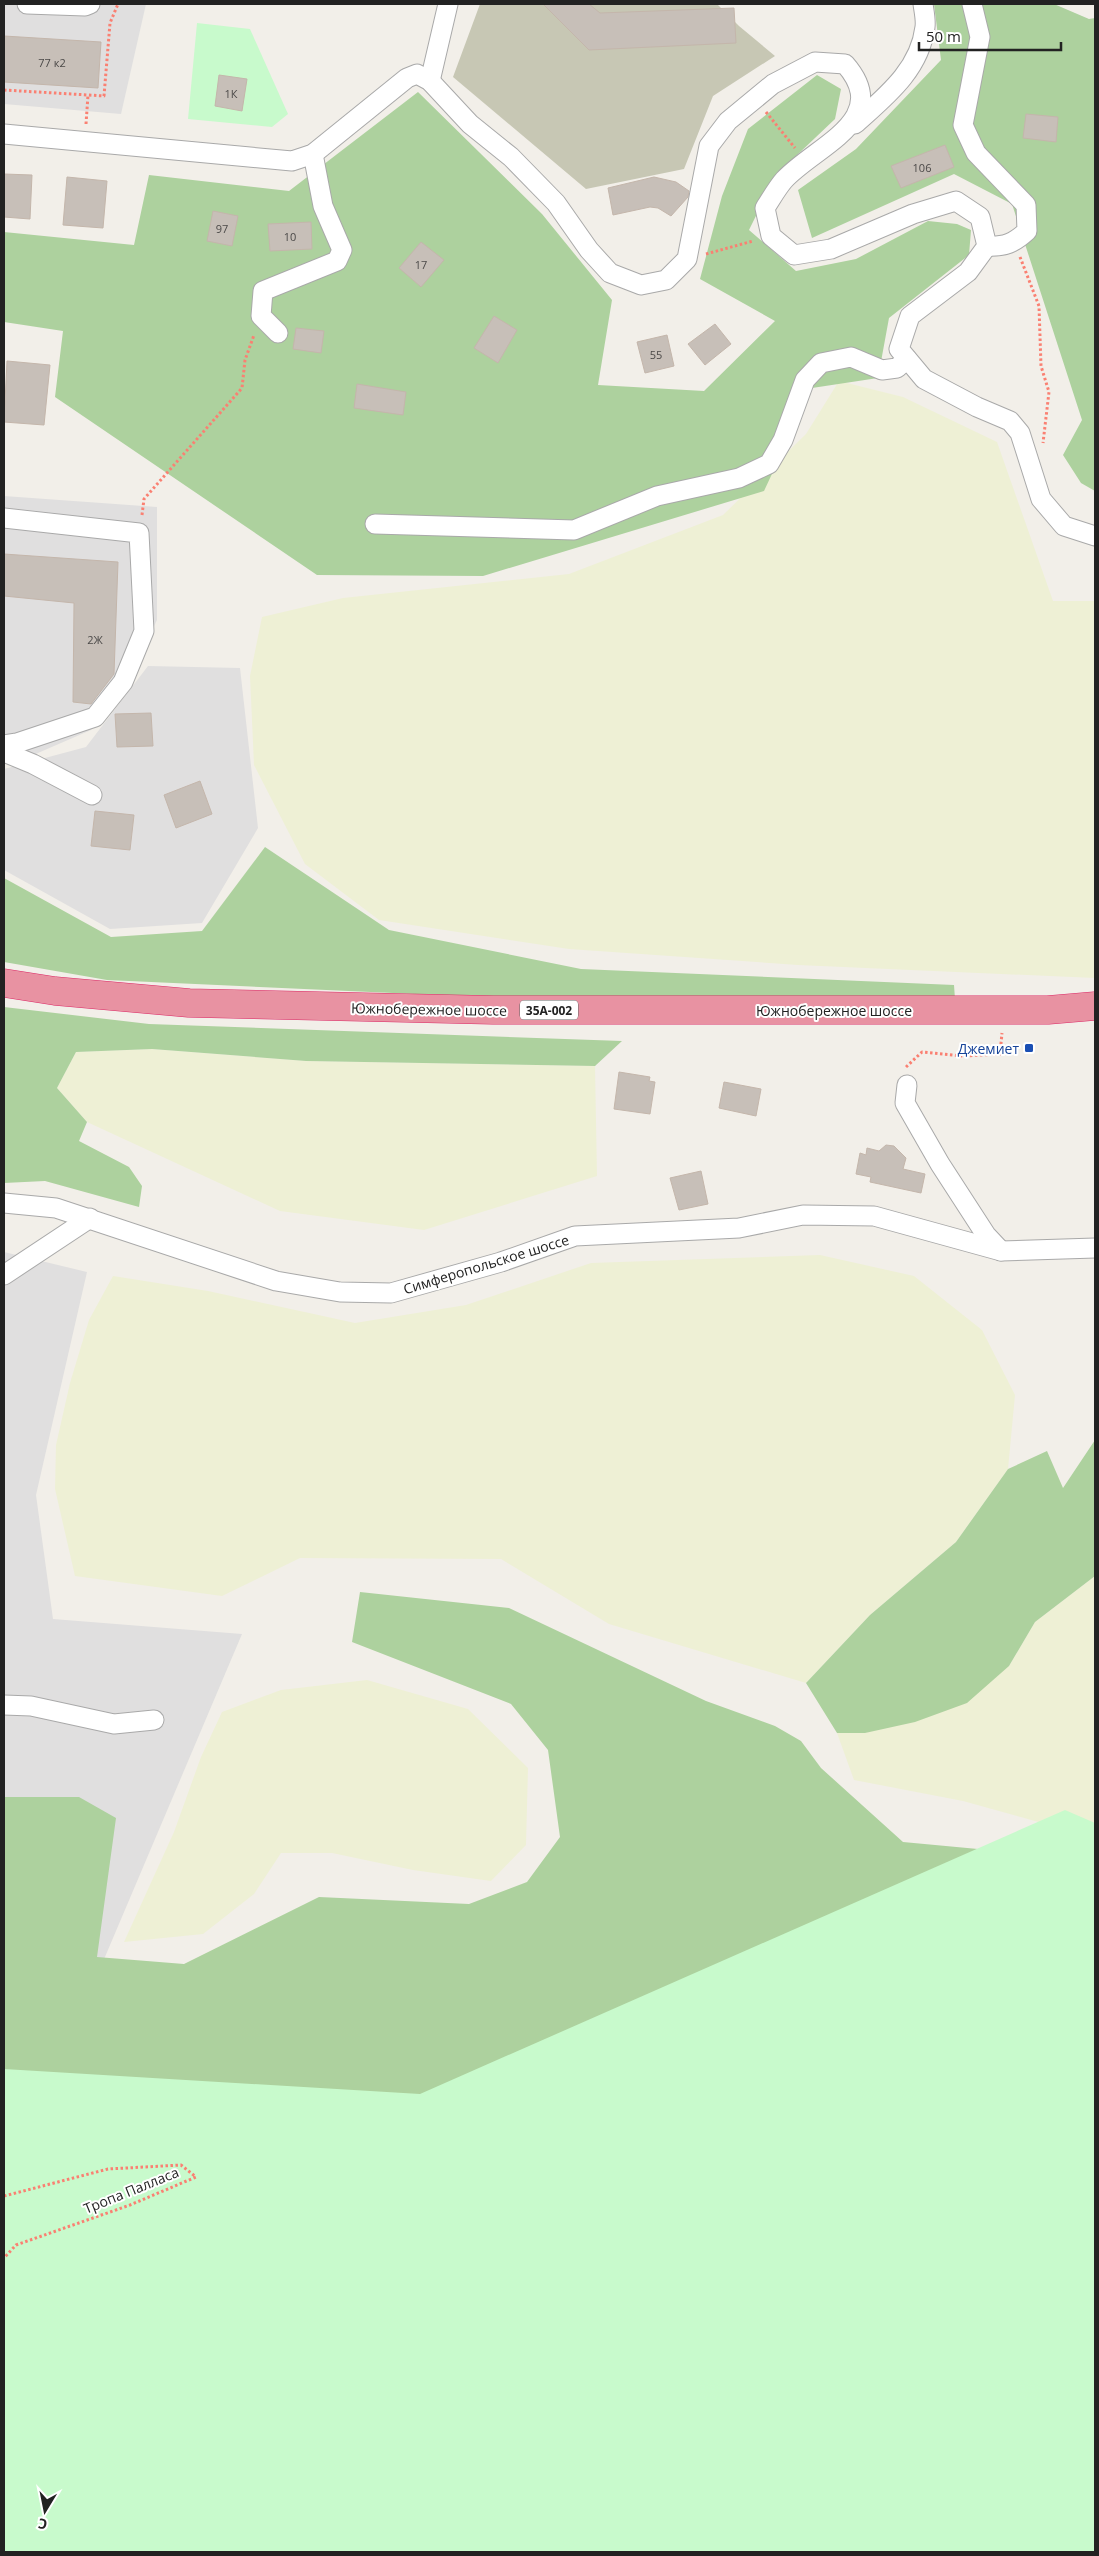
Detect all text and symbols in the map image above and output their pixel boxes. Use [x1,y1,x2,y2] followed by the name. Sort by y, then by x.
[919,20,1062,52] scale bar
[926,26,961,46] text: 50 m
[38,55,66,70] house number: 77 к2
[225,86,238,101] house number: 1К
[913,160,931,175] house number: 106
[216,221,228,236] house number: 97
[284,229,296,244] house number: 10
[415,257,427,272] house number: 17
[650,347,662,362] house number: 55
[87,632,104,647] house number: 2Ж
[351,998,507,1020] street label: Южнобережное шоссе
[520,1000,578,1020] road number: 35А-002
[756,1001,912,1020] street label: Южнобережное шоссе
[958,1039,1019,1058] place label: Джемиет
[1023,1042,1035,1054] marker: Джемиет
[401,1230,571,1298] street label: Симферопольское шоссе
[81,2162,181,2218] street label: Тропа Палласа
[20,2486,70,2536] north arrow
[37,2514,49,2534] text: С

